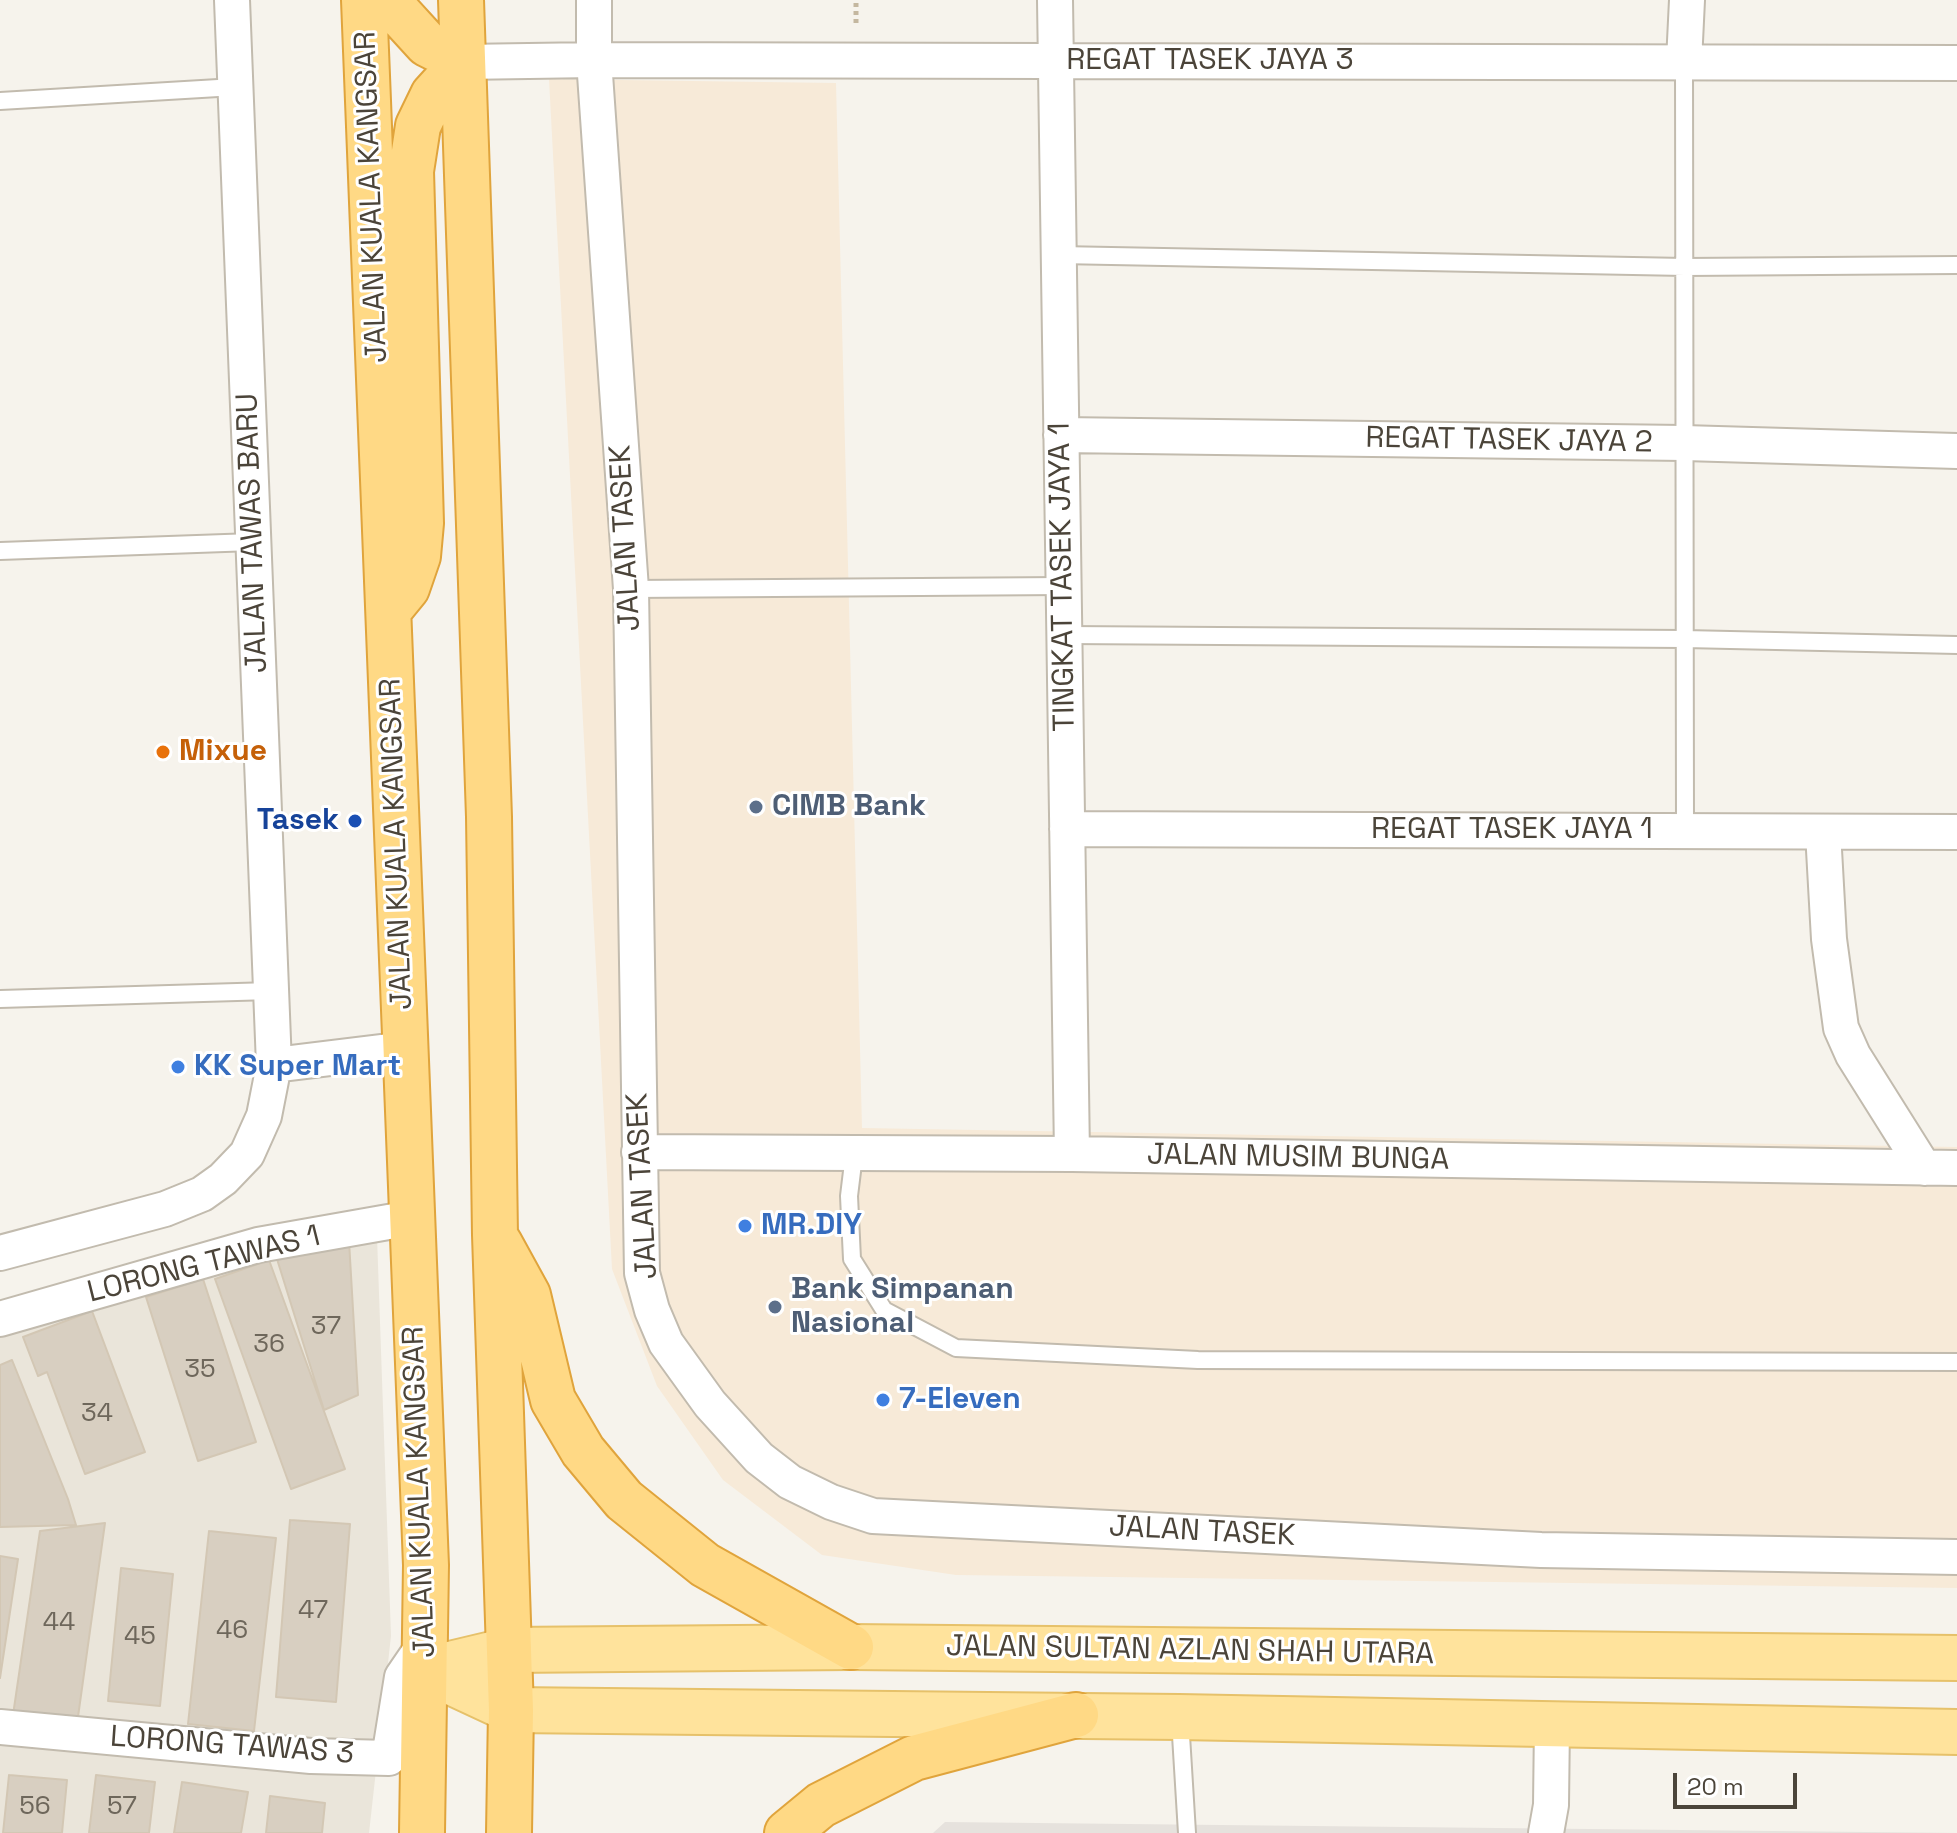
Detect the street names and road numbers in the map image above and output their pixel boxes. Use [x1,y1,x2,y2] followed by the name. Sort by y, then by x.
[348,31,396,363] street label: JALAN KUALA KANGSAR
[1066,43,1354,79] street label: REGAT TASEK JAYA 3
[230,392,276,674] street label: JALAN TAWAS BARU
[1365,420,1653,462] street label: REGAT TASEK JAYA 2
[1042,422,1084,732] street label: TINGKAT TASEK JAYA 1
[603,444,649,632] street label: JALAN TASEK
[373,678,421,1010] street label: JALAN KUALA KANGSAR
[1371,812,1653,848] street label: REGAT TASEK JAYA 1
[620,1092,666,1280] street label: JALAN TASEK
[1146,1137,1450,1179] street label: JALAN MUSIM BUNGA
[84,1219,324,1311] street label: LORONG TAWAS 1
[396,1326,444,1658] street label: JALAN KUALA KANGSAR
[1108,1509,1296,1555] street label: JALAN TASEK
[946,1629,1434,1673] street label: JALAN SULTAN AZLAN SHAH UTARA
[109,1720,355,1772] street label: LORONG TAWAS 3

